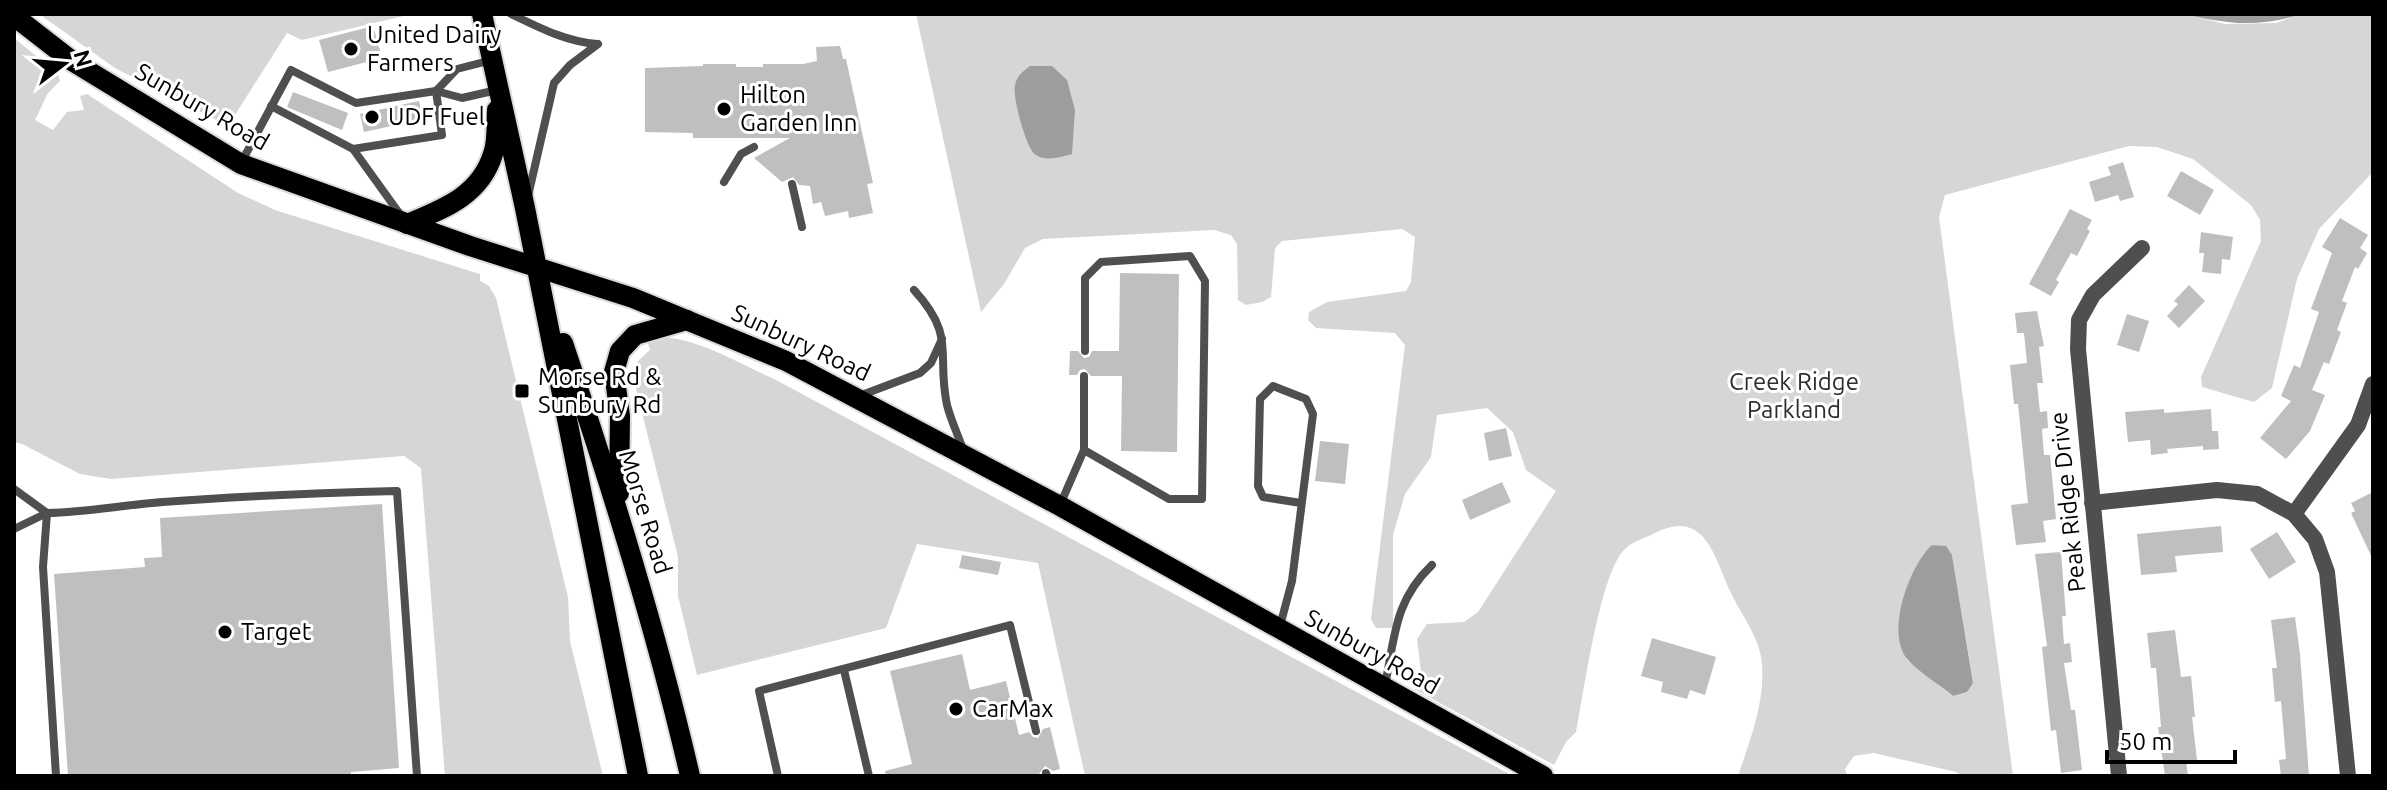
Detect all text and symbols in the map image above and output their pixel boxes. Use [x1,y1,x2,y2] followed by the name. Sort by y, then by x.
[367,21,502,76] place label: United Dairy Farmers
[24,24,104,104] north arrow
[342,40,360,58] marker: United Dairy Farmers
[69,47,98,70] text: N
[131,57,274,156] street label: Sunbury Road
[740,81,857,136] place label: Hilton Garden Inn
[715,100,733,118] marker: Hilton Garden Inn
[388,103,485,130] place label: UDF Fuel
[363,108,381,126] marker: UDF Fuel
[728,299,875,386] street label: Sunbury Road
[538,363,662,418] place label: Morse Rd & Sunbury Rd
[1729,368,1859,423] park label: Creek Ridge Parkland
[513,382,531,400] marker: Morse Rd & Sunbury Rd
[2045,411,2090,594] street label: Peak Ridge Drive
[614,446,677,577] street label: Morse Road
[1300,603,1444,700] street label: Sunbury Road
[241,618,312,645] place label: Target
[216,623,234,641] marker: Target
[972,695,1053,722] place label: CarMax
[947,700,965,718] marker: CarMax
[2107,714,2235,764] scale bar
[2119,728,2172,755] text: 50 m

